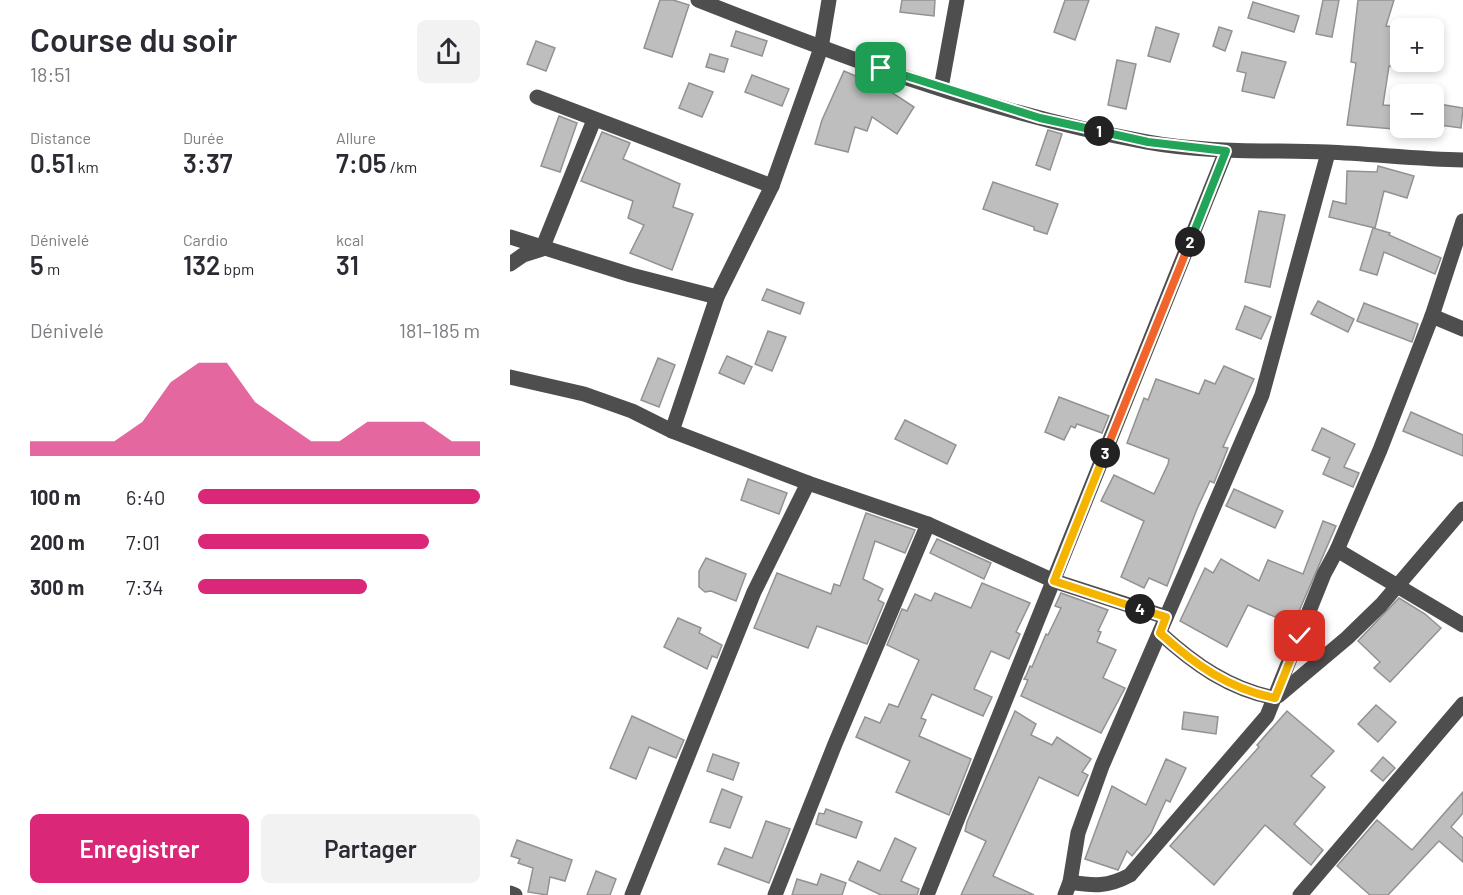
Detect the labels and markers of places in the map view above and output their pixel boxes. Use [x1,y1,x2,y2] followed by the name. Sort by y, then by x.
[855,42,906,93] pin
[1084,116,1114,146] pin: 1
[1175,227,1205,257] pin: 2
[1090,438,1120,468] pin: 3
[1125,594,1155,624] pin: 4
[1274,610,1325,661] pin

